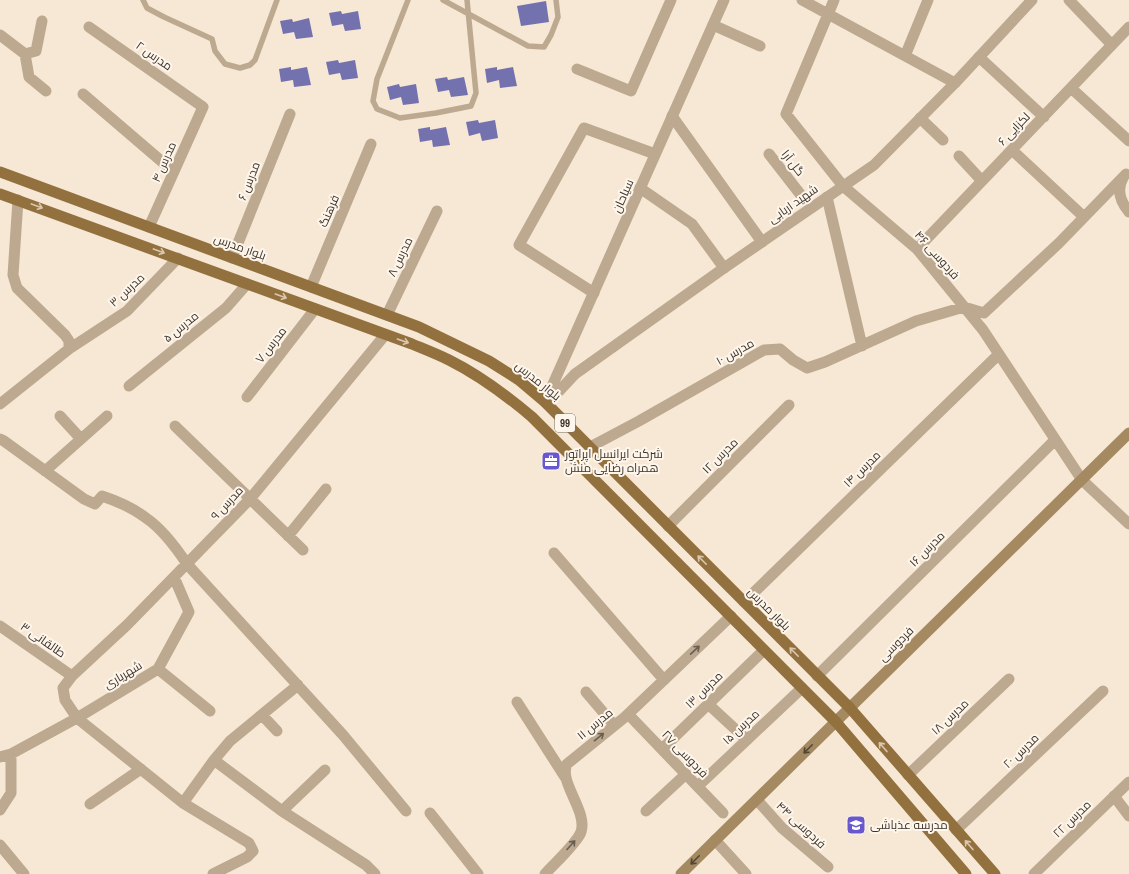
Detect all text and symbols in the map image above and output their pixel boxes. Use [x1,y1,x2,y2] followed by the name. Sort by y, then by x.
[133,38,175,74] street label: مدرس ۲
[994,109,1034,149] street label: لکزایی ۶
[148,139,180,185] street label: مدرس ۴
[778,147,808,179] street label: گل آرا
[234,159,264,203] street label: مدرس ۶
[609,177,637,215] street label: سیاحان
[765,181,821,227] street label: شهید اربابی
[315,192,343,230] street label: فرهنگ
[30,203,42,211] one-way arrow
[911,227,963,283] street label: فردوسی ۴۶
[212,230,268,264] street label: بلوار مدرس
[384,235,416,279] street label: مدرس ۸
[152,248,164,256] one-way arrow
[106,270,148,310] street label: مدرس ۳
[274,293,286,301] one-way arrow
[160,308,202,346] street label: مدرس ۵
[252,324,290,366] street label: مدرس ۷
[713,335,757,369] street label: مدرس ۱۰
[397,337,409,345] one-way arrow
[512,358,564,404] street label: بلوار مدرس
[555,414,575,432] road number: 99
[699,435,741,477] street label: مدرس ۱۲
[564,446,663,476] place label: شرکت ایرانسل اپراتور همراه رضایی منش
[840,447,884,491] street label: مدرس ۱۴
[540,450,562,472] office icon: شرکت ایرانسل اپراتور همراه رضایی منش
[207,483,247,523] street label: مدرس ۹
[906,528,948,570] street label: مدرس ۱۶
[698,555,707,565] one-way arrow
[744,584,794,634] street label: بلوار مدرس
[17,619,69,661] street label: طالقانی ۳
[875,623,917,665] street label: فردوسی
[690,645,700,655] one-way arrow
[789,647,799,657] one-way arrow
[101,657,145,693] street label: شهریاری
[682,668,726,712] street label: مدرس ۱۳
[928,696,972,738] street label: مدرس ۱۸
[574,705,616,743] street label: مدرس ۱۱
[719,706,763,748] street label: مدرس ۱۵
[658,727,712,781] street label: فردوسی ۲۷
[1000,730,1042,772] street label: مدرس ۲۰
[594,733,605,742] one-way arrow
[879,742,888,752] one-way arrow
[803,744,813,754] one-way arrow
[1049,797,1095,841] street label: مدرس ۲۲
[773,798,829,852] street label: فردوسی ۴۴
[845,814,867,836] school or university icon: مدرسه عذباشی
[870,817,948,833] place label: مدرسه عذباشی
[567,840,576,850] one-way arrow
[965,840,974,850] one-way arrow
[690,855,700,865] one-way arrow

